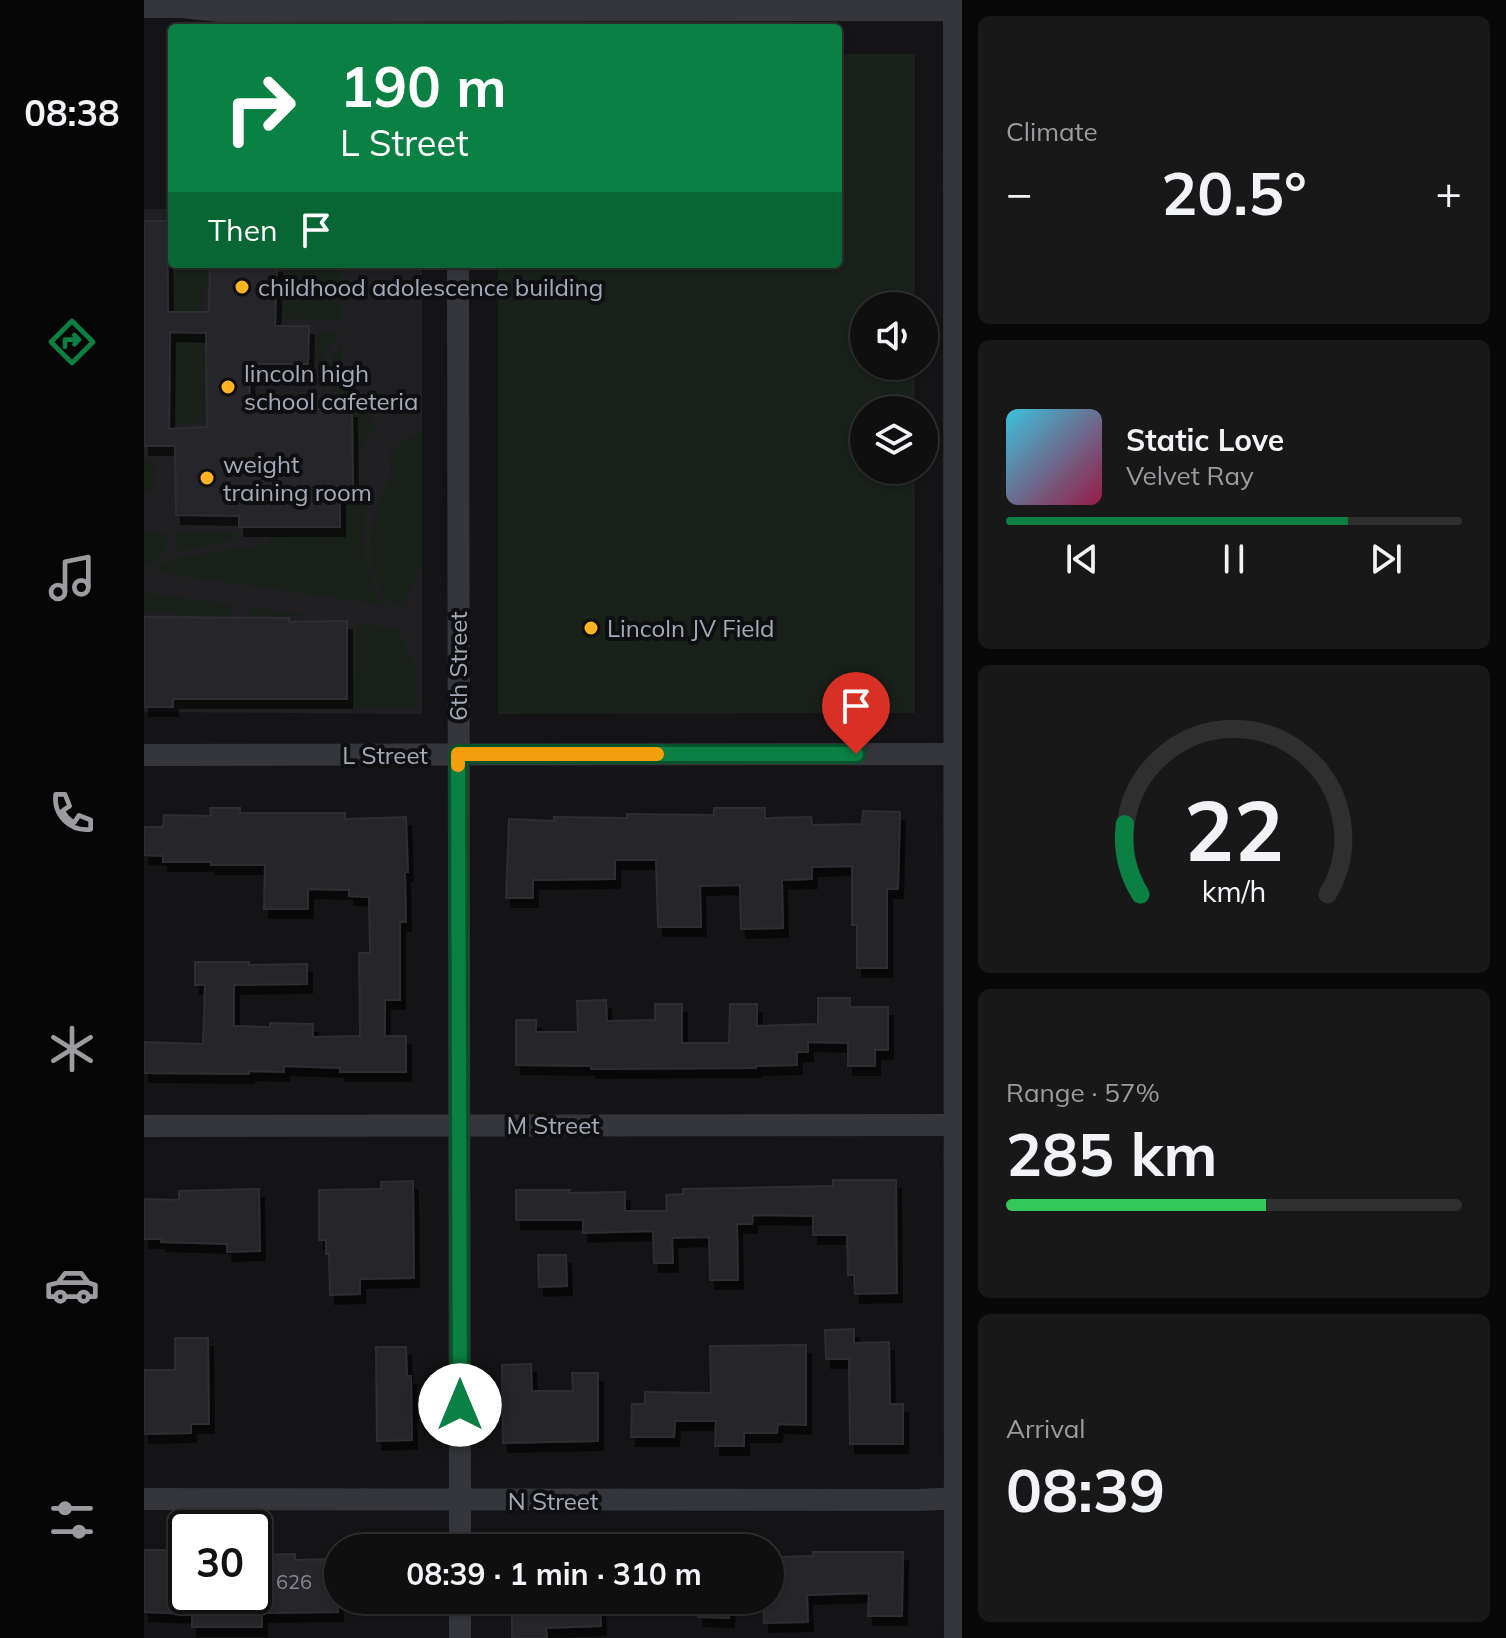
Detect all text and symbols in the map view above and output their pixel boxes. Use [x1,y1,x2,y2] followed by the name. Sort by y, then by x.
[340,51,507,121] text: 190 m
[208,56,312,160] icon: right
[24,90,120,135] text: 08:38
[1006,115,1098,148] text: Climate
[340,120,469,165] text: L Street
[1161,155,1307,230] text: 20.5°
[1006,165,1032,220] text: −
[1436,165,1462,220] text: +
[294,208,338,252] icon: arrive
[208,211,278,249] text: Then
[258,272,603,302] place label: childhood adolescence building
[233,278,251,296] marker: childhood adolescence building
[850,292,938,484] map controls
[850,292,938,380] button: sound
[44,314,100,370] icon: directions
[244,358,418,416] place label: lincoln high school cafeteria
[219,378,237,396] marker: lincoln high school cafeteria
[850,396,938,484] button: layers
[1126,421,1284,459] text: Static Love
[223,449,372,507] place label: weight training room
[1126,459,1254,492] text: Velvet Ray
[198,469,216,487] marker: weight training room
[1060,537,1104,581] icon: previous
[1212,537,1256,581] icon: pause
[1364,537,1408,581] icon: next
[44,550,100,606] icon: music
[443,611,473,721] street label: 6th Street
[607,613,775,643] place label: Lincoln JV Field
[582,619,600,637] marker: Lincoln JV Field
[822,672,890,754] pin
[834,684,878,728] icon: arrive
[342,740,428,770] street label: L Street
[1184,777,1284,882] text: 22
[44,785,100,841] icon: phone
[1202,873,1266,909] text: km/h
[44,1021,100,1077] icon: climate
[1006,1076,1160,1109] text: Range · 57%
[506,1110,600,1140] street label: M Street
[1006,1116,1218,1191] text: 285 km
[44,1257,100,1313] icon: car
[418,1363,502,1447] position arrow
[1006,1412,1086,1445] text: Arrival
[1006,1452,1165,1527] text: 08:39
[508,1486,598,1516] street label: N Street
[44,1492,100,1548] icon: filters
[168,1510,272,1614] speed limit sign: 30
[406,1555,702,1593] text: 08:39 · 1 min · 310 m
[276,1569,312,1594] house number: 626

